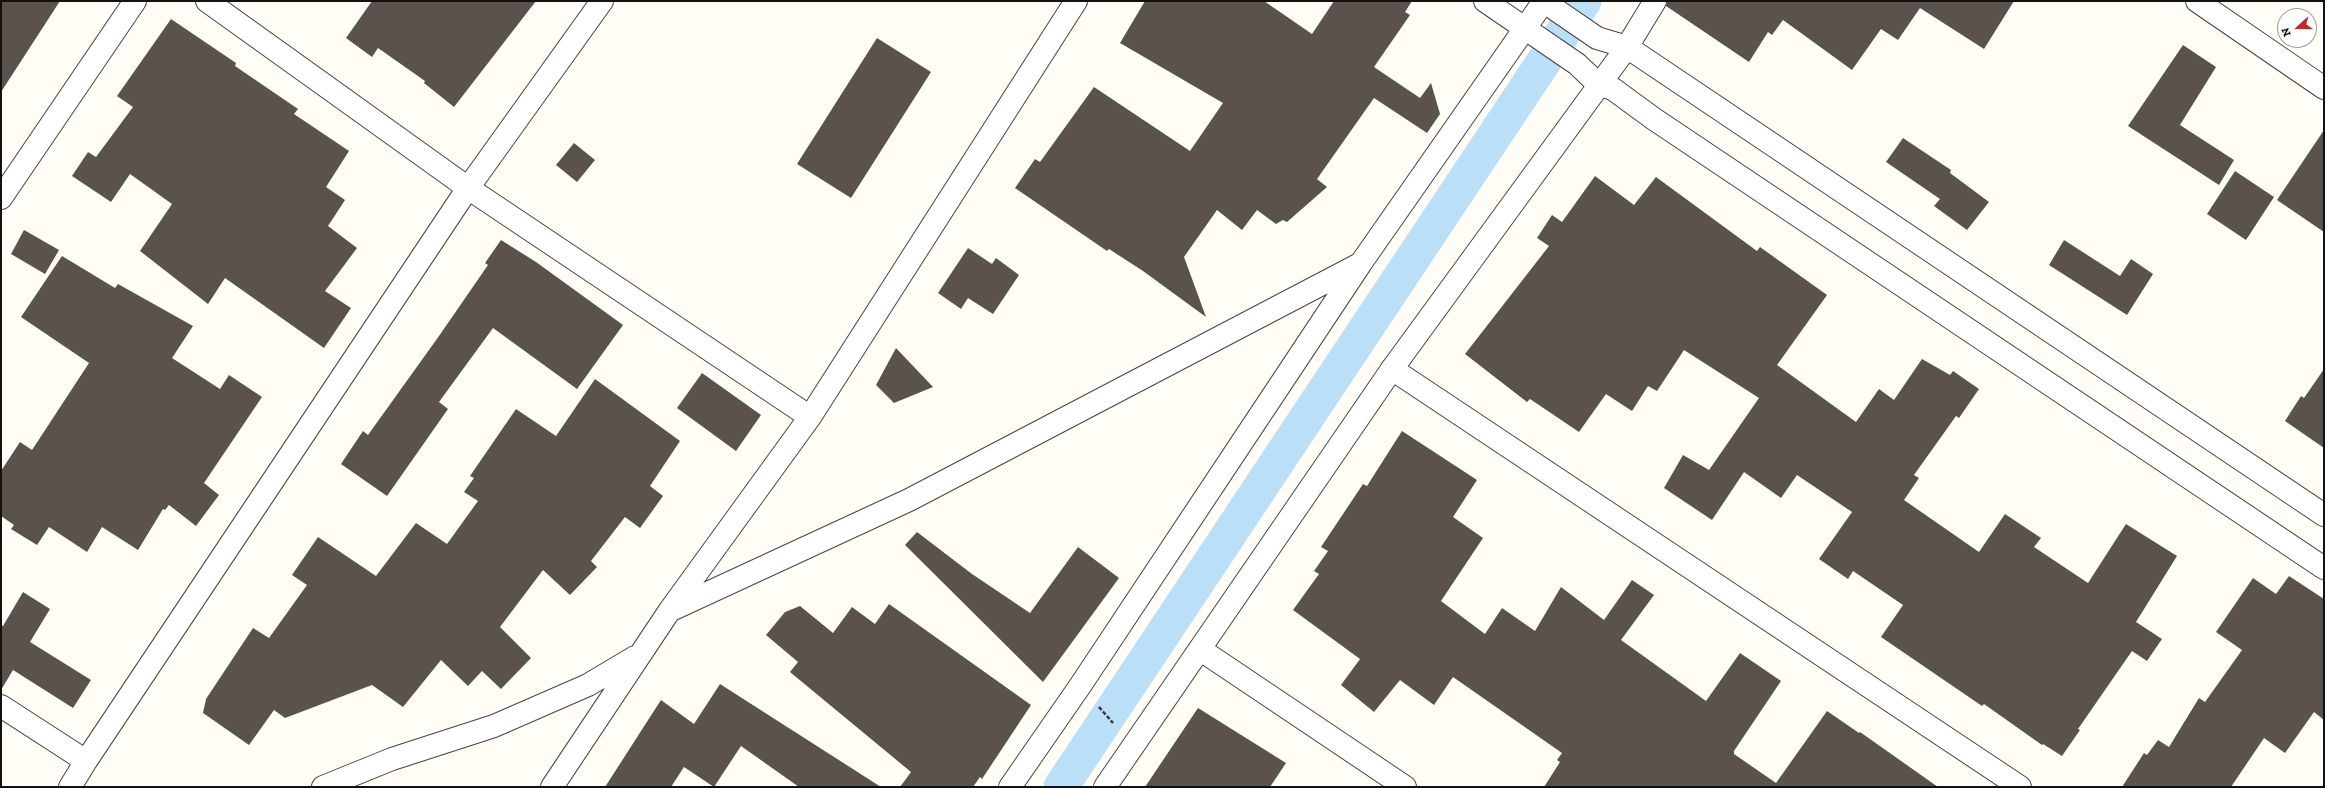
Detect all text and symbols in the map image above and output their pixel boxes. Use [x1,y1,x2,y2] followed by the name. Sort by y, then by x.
[2277,8,2317,48] north arrow
[2279,26,2294,38] text: N

